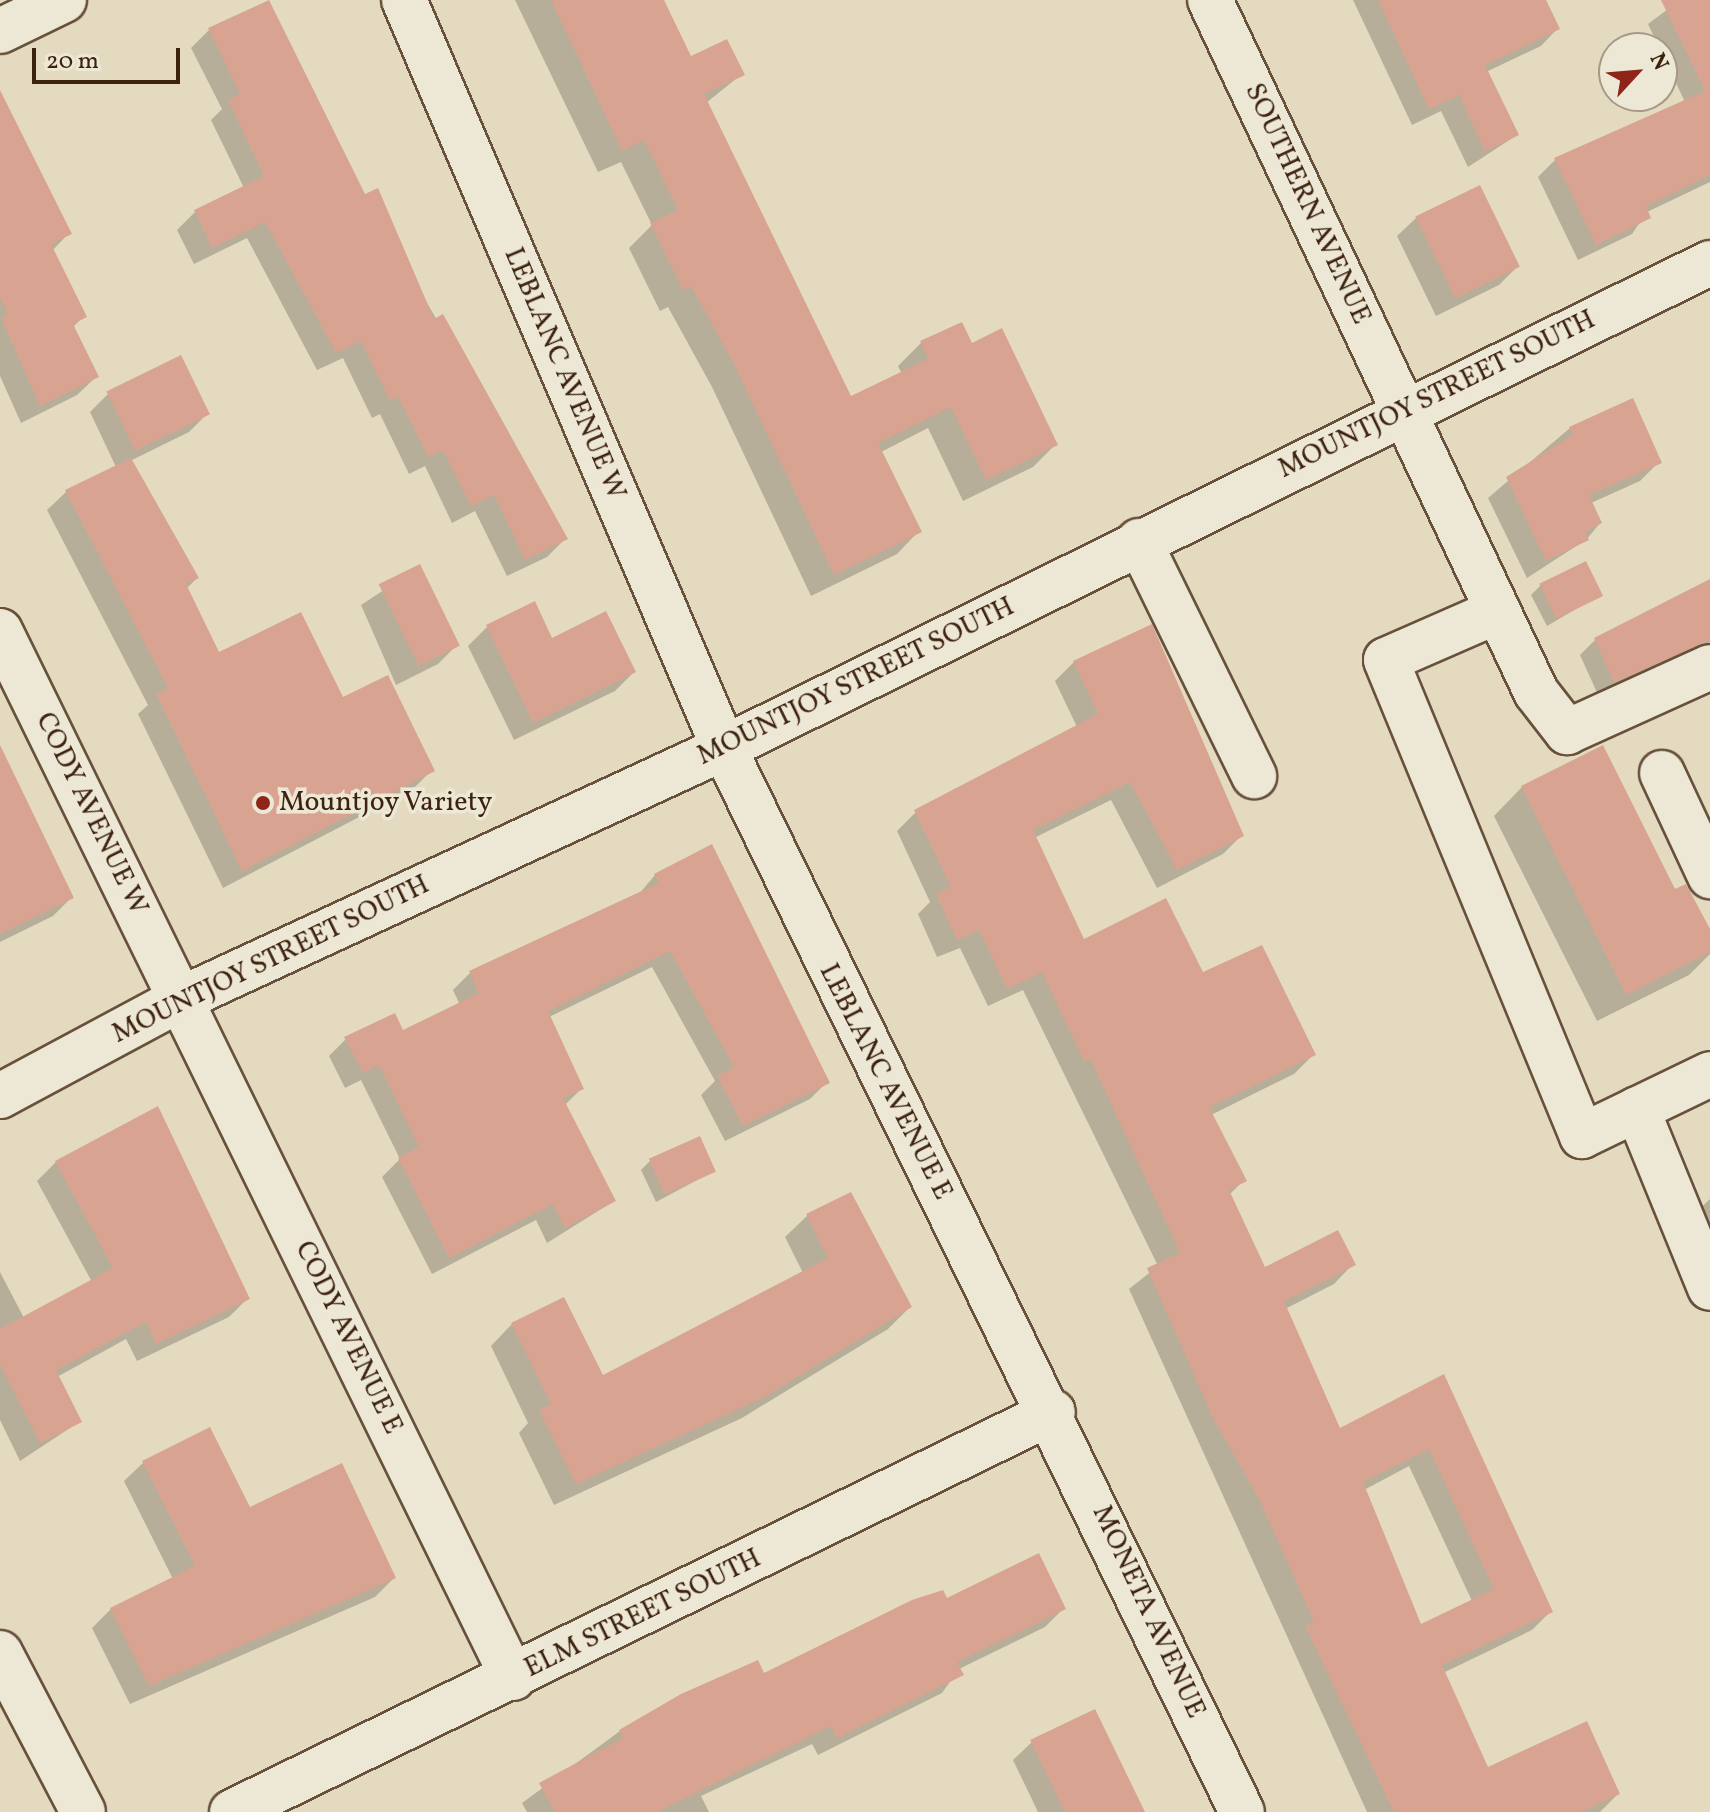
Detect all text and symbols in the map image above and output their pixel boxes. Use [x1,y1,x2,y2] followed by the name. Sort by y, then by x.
[36,32,184,82] scale bar
[1598,32,1678,112] north arrow
[46,45,99,79] text: 20 m
[1641,48,1676,76] text: N
[1236,78,1378,330] street label: SOUTHERN AVENUE
[495,242,633,506] street label: LEBLANC AVENUE W
[1272,303,1602,487] street label: MOUNTJOY STREET SOUTH
[691,590,1021,774] street label: MOUNTJOY STREET SOUTH
[27,707,155,921] street label: CODY AVENUE W
[279,786,494,820] place label: Mountjoy Variety
[254,794,272,812] marker: Mountjoy Variety
[106,868,436,1052] street label: MOUNTJOY STREET SOUTH
[811,958,959,1206] street label: LEBLANC AVENUE E
[287,1236,409,1440] street label: CODY AVENUE E
[1084,1500,1212,1724] street label: MONETA AVENUE
[519,1542,767,1686] street label: ELM STREET SOUTH

